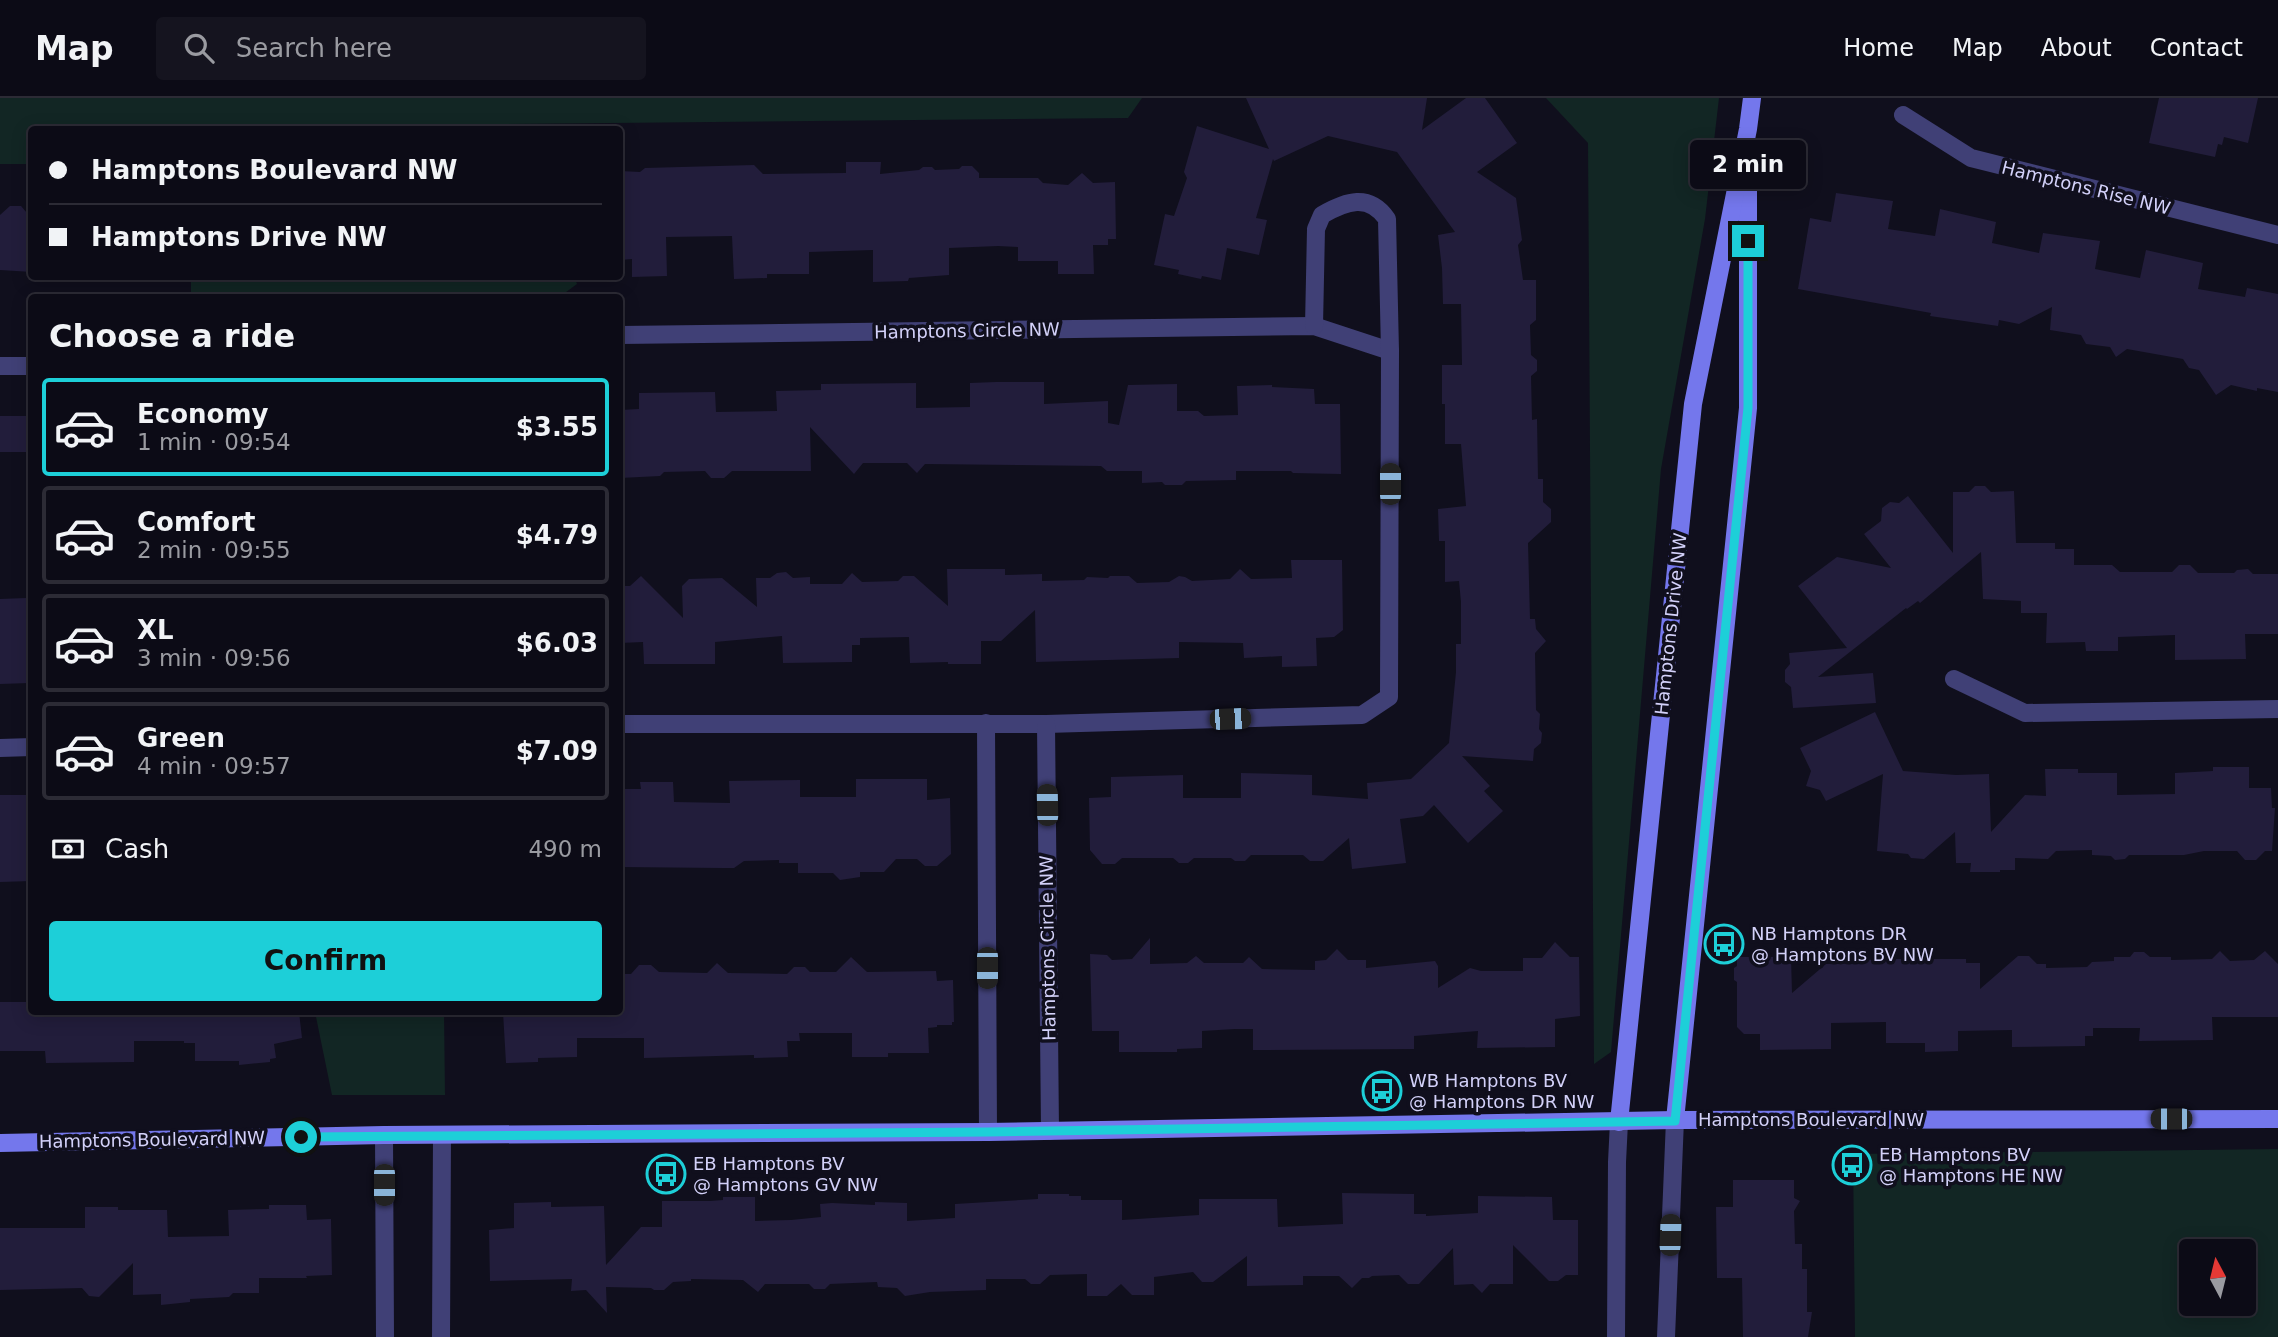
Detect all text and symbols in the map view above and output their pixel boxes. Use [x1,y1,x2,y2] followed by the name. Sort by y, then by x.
[156,17,646,80] search box
[35,29,114,68] text: Map
[180,29,218,67] icon: search
[236,33,392,63] text: Search here
[1843,34,1914,62] text: Home
[1952,34,2003,62] text: Map
[2041,34,2112,62] text: About
[2150,34,2243,62] text: Contact
[1690,139,1806,188] callout: 2 min
[1712,151,1784,177] text: 2 min
[91,155,458,185] text: Hamptons Boulevard NW
[2000,156,2173,219] street label: Hamptons Rise NW
[91,222,387,252] text: Hamptons Drive NW
[1732,225,1764,257] route end
[49,317,295,355] text: Choose a ride
[874,318,1060,343] street label: Hamptons Circle NW
[53,396,116,459] icon: car
[137,399,268,429] text: Economy
[516,412,598,442] text: $3.55
[137,429,291,455] text: 1 min · 09:54
[1380,463,1401,505] car
[53,504,116,567] icon: car
[137,507,255,537] text: Comfort
[516,520,598,550] text: $4.79
[1650,532,1691,716] street label: Hamptons Drive NW
[137,537,291,563] text: 2 min · 09:55
[53,612,116,675] icon: car
[137,615,174,645] text: XL
[516,628,598,658] text: $6.03
[137,645,291,671] text: 3 min · 09:56
[1209,708,1252,730] car
[53,720,116,783] icon: car
[137,723,225,753] text: Green
[516,736,598,766] text: $7.09
[137,753,291,779] text: 4 min · 09:57
[1037,784,1058,826] car
[49,830,87,868] icon: cash
[105,834,169,864] text: Cash
[528,836,602,862] text: 490 m
[1035,855,1060,1041] street label: Hamptons Circle NW
[49,921,602,1001] button: Confirm
[1703,923,1745,965] bus stop icon: NB Hamptons DR @ Hamptons BV NW
[1751,923,1934,965] place label: NB Hamptons DR @ Hamptons BV NW
[977,947,998,989] car
[1361,1070,1403,1112] bus stop icon: WB Hamptons BV @ Hamptons DR NW
[1409,1070,1594,1112] place label: WB Hamptons BV @ Hamptons DR NW
[1698,1109,1924,1130] street label: Hamptons Boulevard NW
[2151,1109,2193,1130] car
[285,1121,317,1153] route start
[39,1127,265,1152] street label: Hamptons Boulevard NW
[1831,1144,1873,1186] bus stop icon: EB Hamptons BV @ Hamptons HE NW
[1879,1144,2063,1186] place label: EB Hamptons BV @ Hamptons HE NW
[645,1153,687,1195] bus stop icon: EB Hamptons BV @ Hamptons GV NW
[693,1153,878,1195] place label: EB Hamptons BV @ Hamptons GV NW
[374,1164,395,1206] car
[1659,1214,1682,1256] car
[2179,1239,2256,1316] north arrow
[2179,1239,2256,1316] map controls

